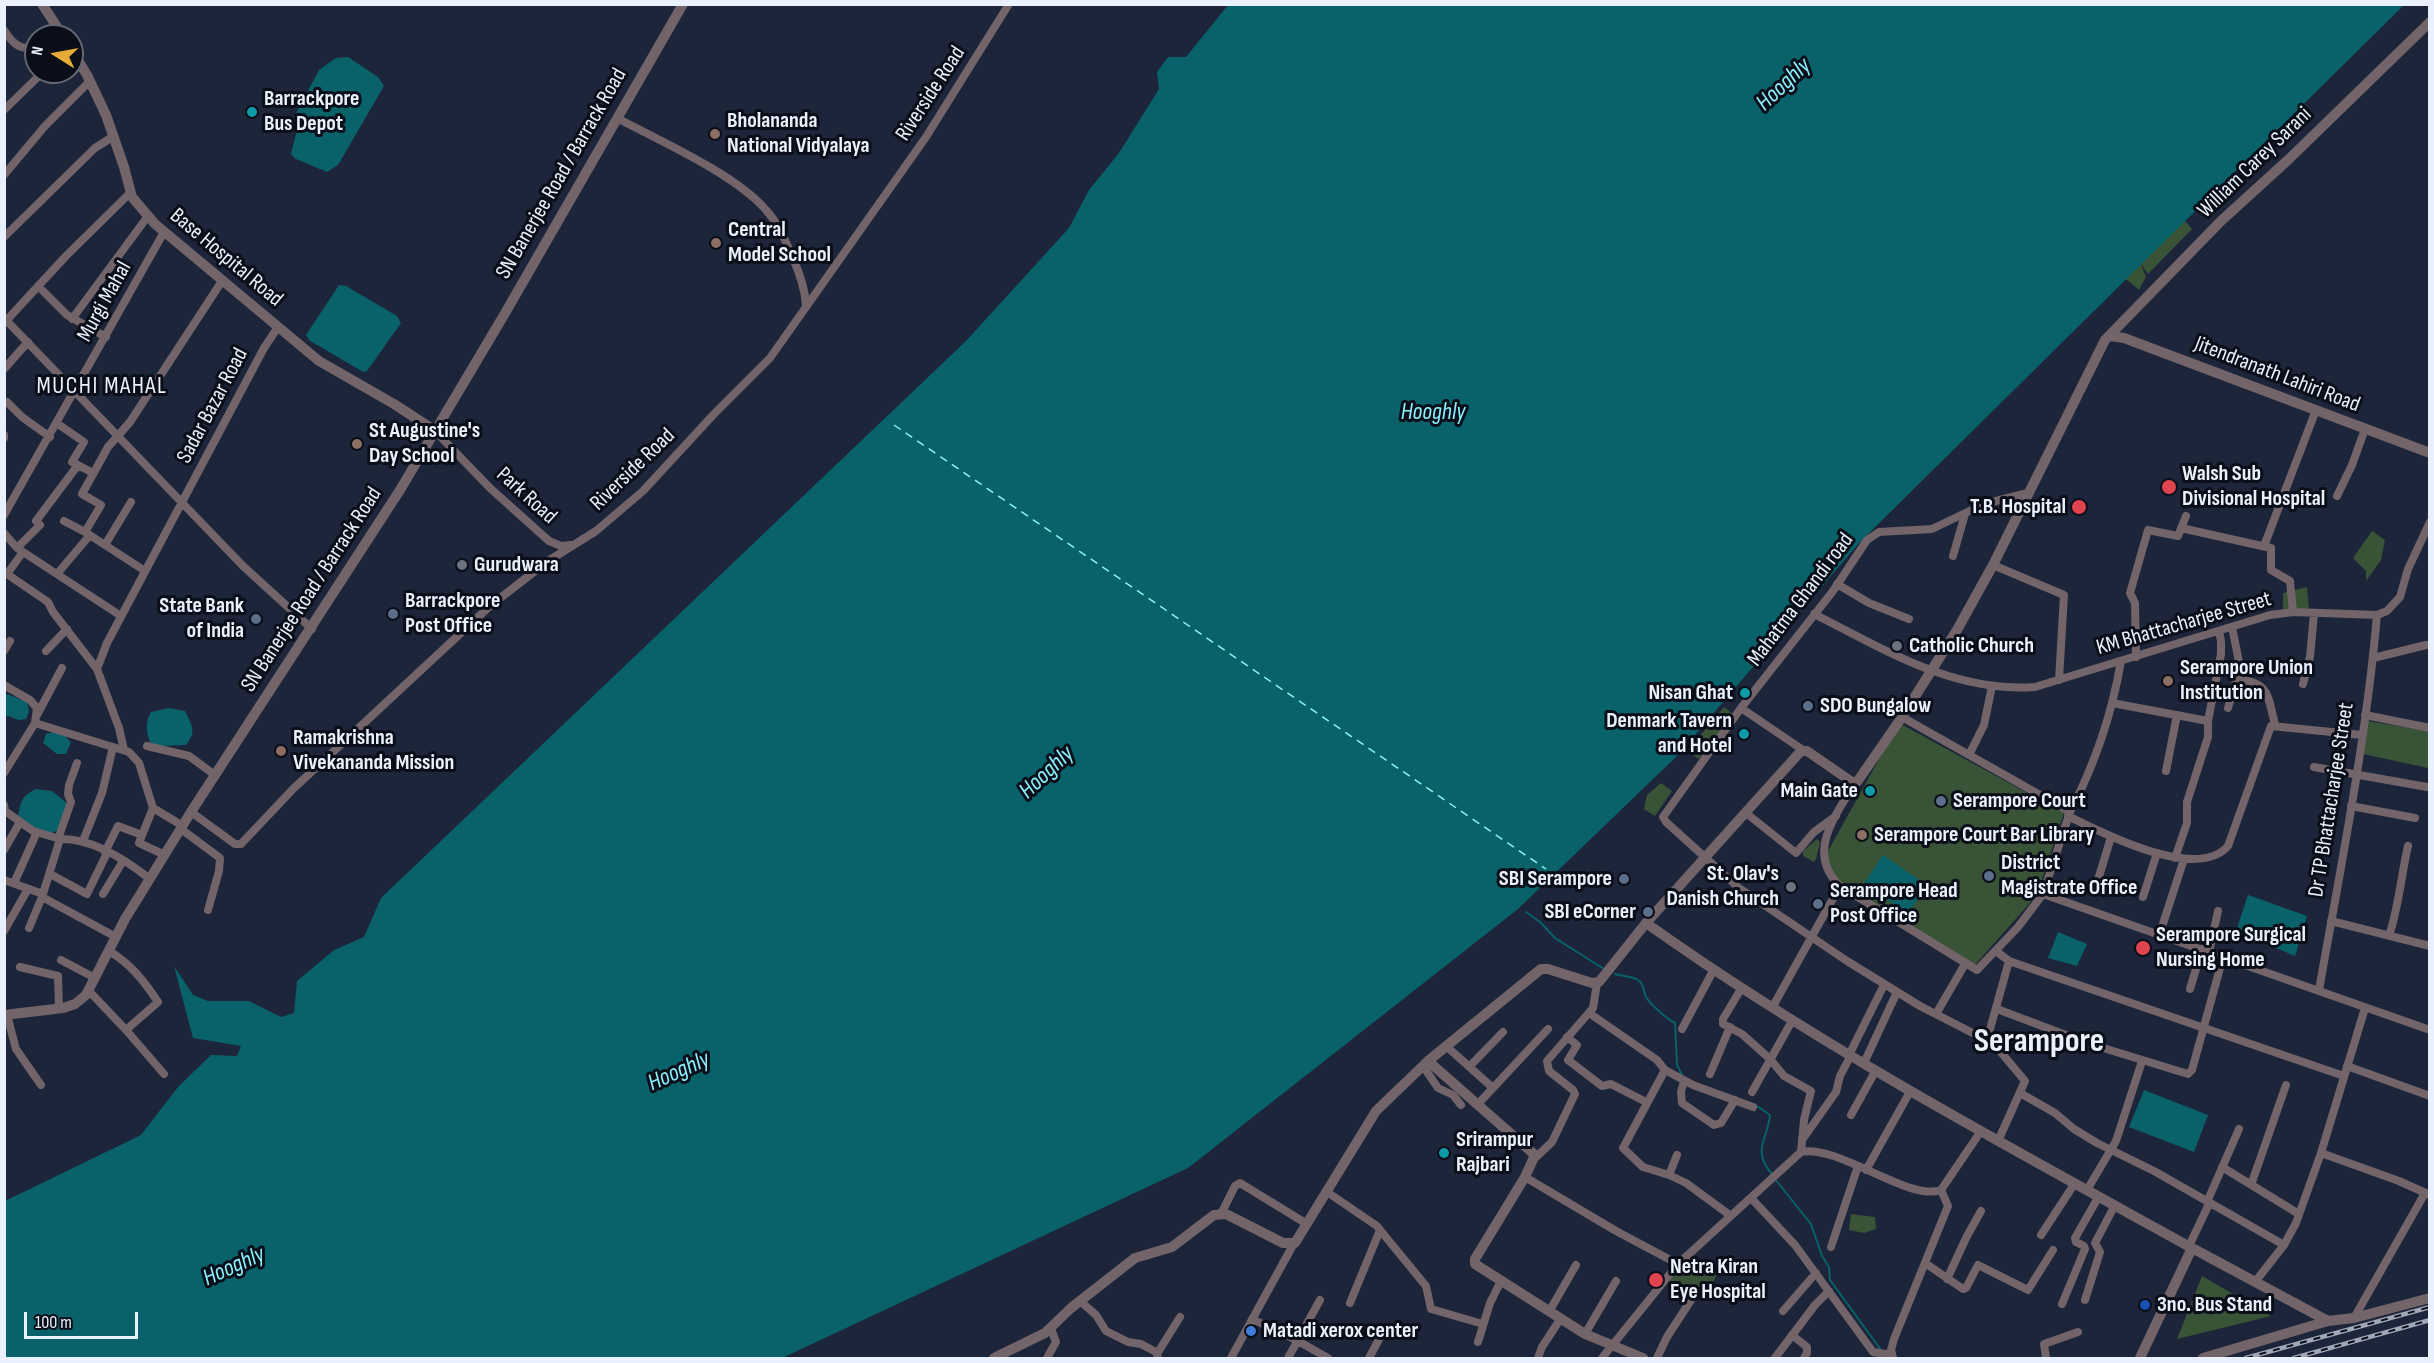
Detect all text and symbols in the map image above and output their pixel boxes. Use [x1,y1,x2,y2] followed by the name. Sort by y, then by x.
[24,24,84,84] north arrow
[891,42,971,146] street label: Riverside Road
[28,45,48,57] text: N
[1751,52,1817,118] water label: Hooghly
[491,64,633,284] street label: SN Banerjee Road / Barrack Road
[264,86,359,138] place label: Barrackpore Bus Depot
[2192,102,2318,224] street label: William Carey Sarani
[245,105,259,119] marker: Barrackpore Bus Depot
[727,108,870,160] place label: Bholananda National Vidyalaya
[708,127,722,141] marker: Bholananda National Vidyalaya
[164,203,288,313] street label: Base Hospital Road
[728,217,831,268] place label: Central Model School
[709,236,723,250] marker: Central Model School
[72,257,138,347] street label: Murgi Mahal
[2190,331,2364,419] street label: Jitendranath Lahiri Road
[172,344,254,468] street label: Sadar Bazar Road
[36,373,168,401] district label: MUCHI MAHAL
[1401,399,1465,427] water label: Hooghly
[369,418,480,470] place label: St Augustine's Day School
[585,423,681,517] street label: Riverside Road
[350,437,364,451] marker: St Augustine's Day School
[2182,461,2325,512] place label: Walsh Sub Divisional Hospital
[490,462,562,530] street label: Park Road
[2160,478,2178,496] marker: Walsh Sub Divisional Hospital
[236,483,388,697] street label: SN Banerjee Road / Barrack Road
[1970,494,2066,520] place label: T.B. Hospital
[2070,498,2088,516] marker: T.B. Hospital
[1742,528,1860,672] street label: Mahatma Ghandi road
[474,552,559,578] place label: Gurudwara
[455,558,469,572] marker: Gurudwara
[2094,586,2274,662] street label: KM Bhattacharjee Street
[405,588,500,640] place label: Barrackpore Post Office
[159,593,244,644] place label: State Bank of India
[386,607,400,621] marker: Barrackpore Post Office
[249,612,263,626] marker: State Bank of India
[1909,633,2034,659] place label: Catholic Church
[1890,639,1904,653] marker: Catholic Church
[2180,655,2313,706] place label: Serampore Union Institution
[2161,674,2175,688] marker: Serampore Union Institution
[1649,680,1733,706] place label: Nisan Ghat
[1738,686,1752,700] marker: Nisan Ghat
[1820,693,1931,719] place label: SDO Bungalow
[1801,699,1815,713] marker: SDO Bungalow
[2304,701,2360,899] street label: Dr TP Bhattacharjee Street
[1606,708,1732,760] place label: Denmark Tavern and Hotel
[293,725,454,776] place label: Ramakrishna Vivekananda Mission
[1737,727,1751,741] marker: Denmark Tavern and Hotel
[1014,740,1080,806] water label: Hooghly
[274,744,288,758] marker: Ramakrishna Vivekananda Mission
[1780,778,1858,804] place label: Main Gate
[1863,784,1877,798] marker: Main Gate
[1953,788,2086,814] place label: Serampore Court
[1934,794,1948,808] marker: Serampore Court
[1874,822,2094,848] place label: Serampore Court Bar Library
[1855,828,1869,842] marker: Serampore Court Bar Library
[2001,850,2137,902] place label: District Magistrate Office
[1666,861,1779,912] place label: St. Olav's Danish Church
[1499,866,1612,892] place label: SBI Serampore
[1982,869,1996,883] marker: District Magistrate Office
[1617,872,1631,886] marker: SBI Serampore
[1830,878,1958,930] place label: Serampore Head Post Office
[1784,880,1798,894] marker: St. Olav's Danish Church
[1811,897,1825,911] marker: Serampore Head Post Office
[1544,899,1636,925] place label: SBI eCorner
[1641,905,1655,919] marker: SBI eCorner
[2156,922,2306,974] place label: Serampore Surgical Nursing Home
[2134,939,2152,957] marker: Serampore Surgical Nursing Home
[1974,1022,2104,1062] district label: Serampore
[644,1046,714,1098] water label: Hooghly
[1456,1127,1533,1178] place label: Srirampur Rajbari
[1437,1146,1451,1160] marker: Srirampur Rajbari
[199,1241,269,1293] water label: Hooghly
[1670,1254,1766,1306] place label: Netra Kiran Eye Hospital
[1647,1271,1665,1289] marker: Netra Kiran Eye Hospital
[2157,1292,2272,1318] place label: 3no. Bus Stand
[2138,1298,2152,1312] marker: 3no. Bus Stand
[27,1300,141,1338] scale bar
[35,1312,72,1333] text: 100 m
[1263,1318,1418,1344] place label: Matadi xerox center
[1244,1324,1258,1338] marker: Matadi xerox center

